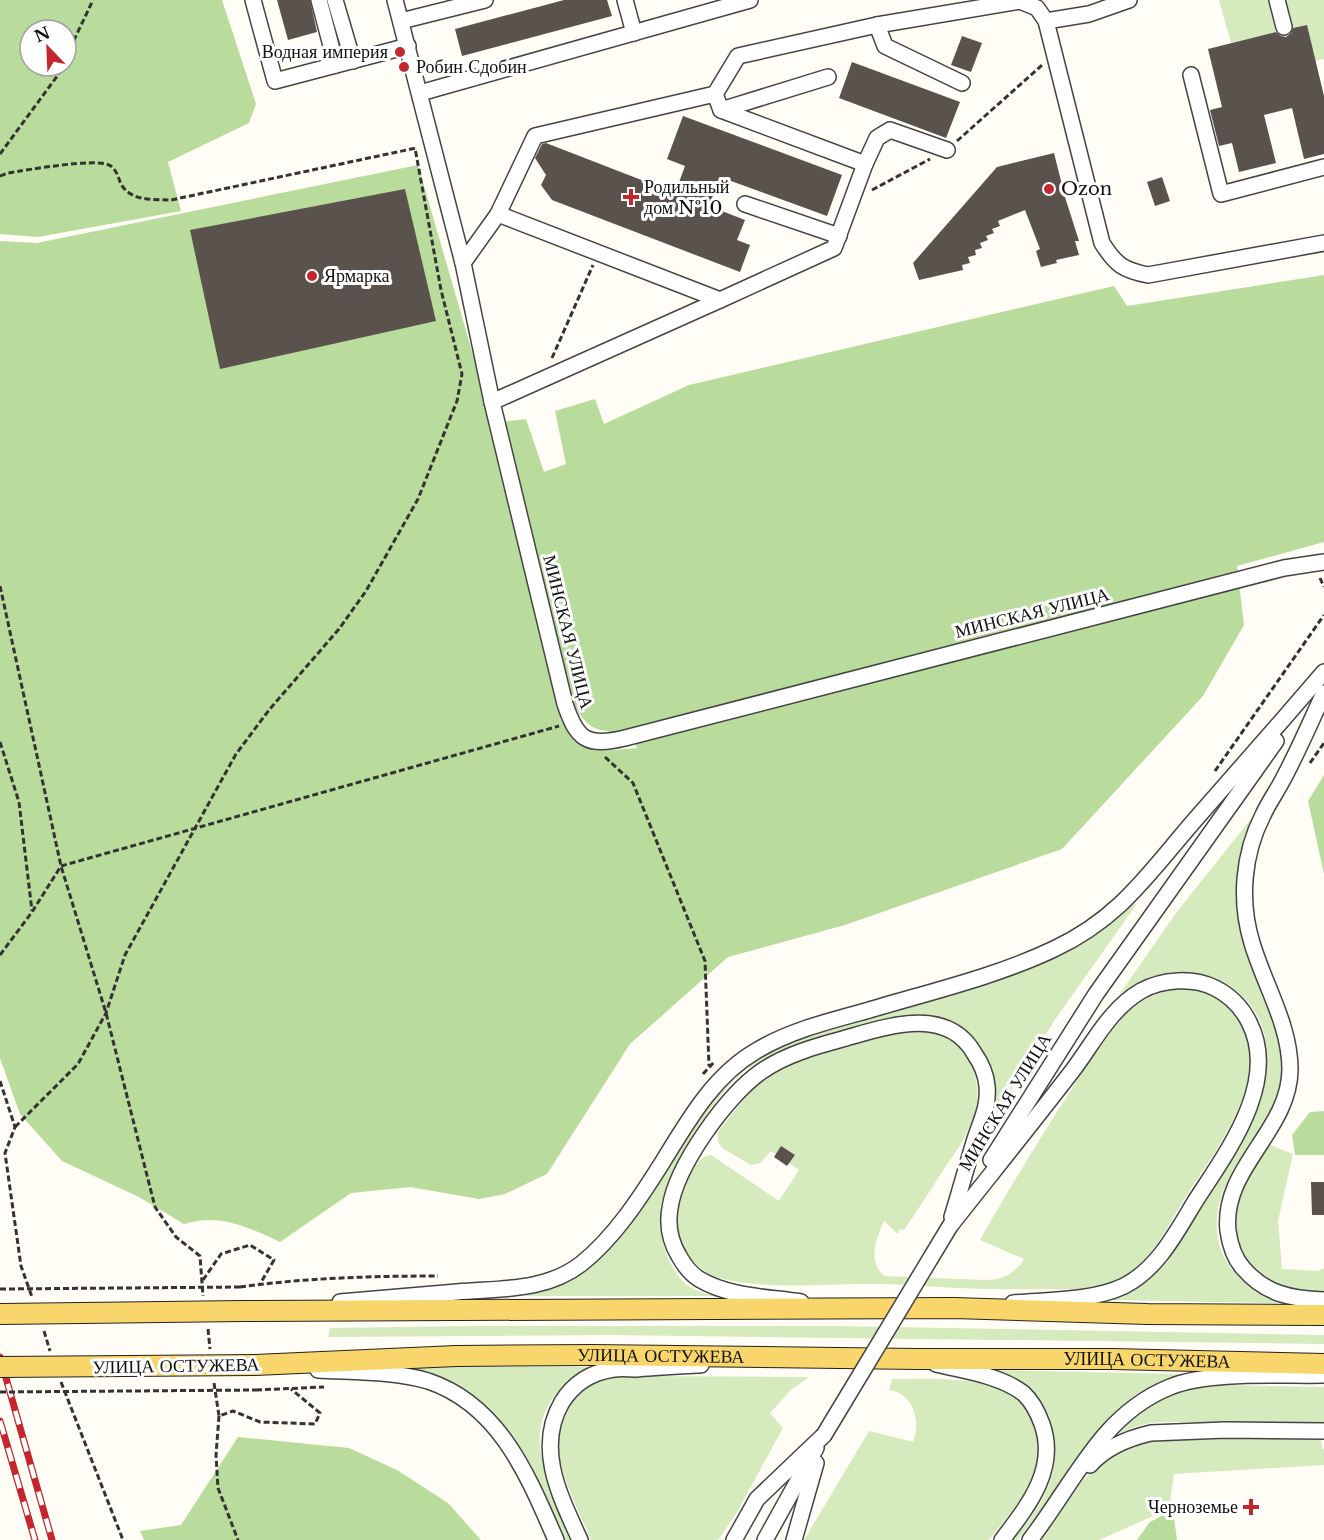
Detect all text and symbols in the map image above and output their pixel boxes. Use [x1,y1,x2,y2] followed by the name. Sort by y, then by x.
[18,18,78,78] north arrow
[31,22,53,46] text: N
[262,41,388,63] place label: Водная империя
[393,45,407,59] marker: Водная империя
[416,56,527,78] place label: Робин Сдобин
[397,60,411,74] marker: Робин Сдобин
[644,176,730,219] place label: Родильный дом №10
[1061,178,1112,200] place label: Ozon
[1042,182,1056,196] marker: Ozon
[622,188,640,206] marker: Родильный дом №10
[324,265,389,287] place label: Ярмарка
[305,269,319,283] marker: Ярмарка
[538,553,598,711] street label: МИНСКАЯ УЛИЦА
[953,583,1111,643] street label: МИНСКАЯ УЛИЦА
[954,1029,1056,1175] street label: МИНСКАЯ УЛИЦА
[577,1344,744,1368] street label: УЛИЦА ОСТУЖЕВА
[1063,1348,1231,1373] street label: УЛИЦА ОСТУЖЕВА
[92,1354,260,1378] street label: УЛИЦА ОСТУЖЕВА
[1148,1496,1238,1518] place label: Черноземье
[1242,1498,1260,1516] marker: Черноземье

